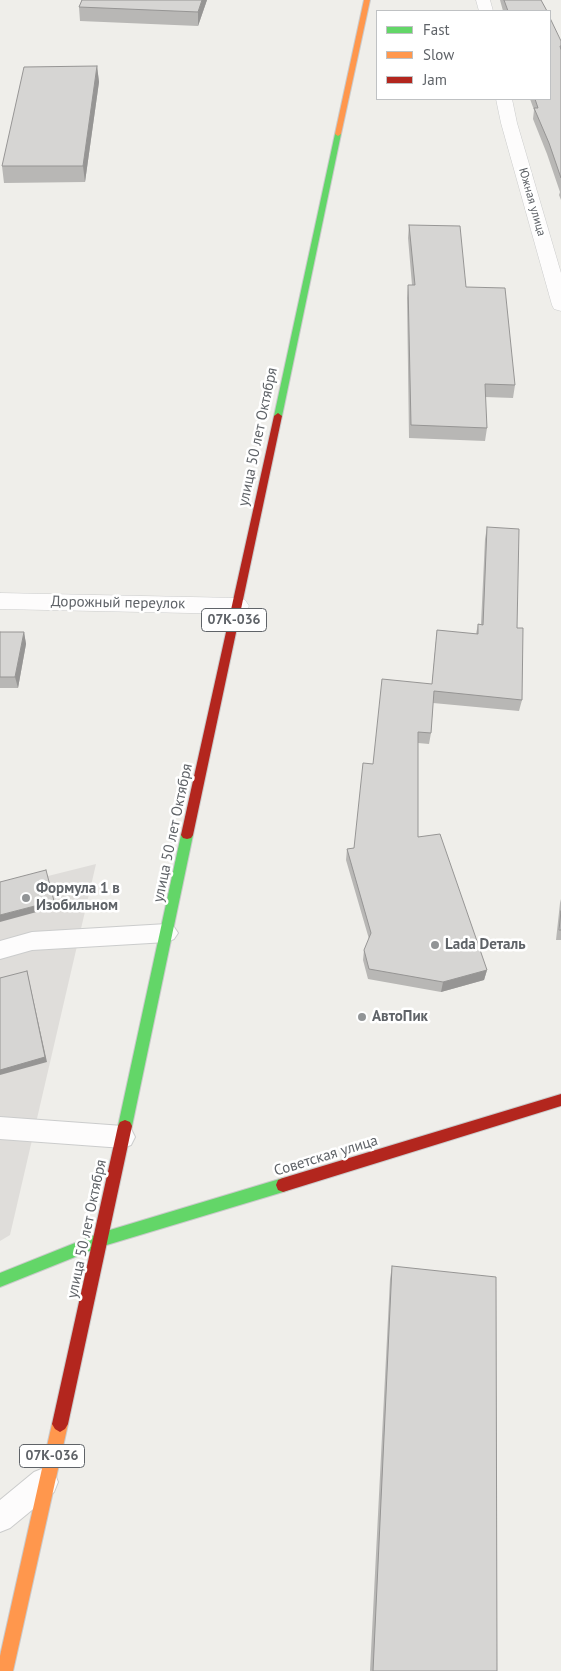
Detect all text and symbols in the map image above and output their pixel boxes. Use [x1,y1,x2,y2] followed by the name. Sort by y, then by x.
[376,10,551,100] legend
[423,20,450,39] text: Fast
[423,45,454,64] text: Slow
[423,70,447,89] text: Jam
[515,166,549,238] street label: Южная улица
[234,366,282,508] street label: улица 50 лет Октября
[51,593,185,613] street label: Дорожный переулок
[202,608,266,632] road number: 07К-036
[149,762,197,904] street label: улица 50 лет Октября
[36,880,120,915] place label: Формула 1 в Изобильном
[20,892,32,904] marker: Формула 1 в Изобильном
[445,936,526,954] place label: Lada Dеталь
[429,939,441,951] marker: Lada Dеталь
[372,1008,428,1026] place label: АвтоПик
[356,1011,368,1023] marker: АвтоПик
[272,1132,380,1180] street label: Советская улица
[63,1158,111,1300] street label: улица 50 лет Октября
[20,1444,84,1468] road number: 07К-036

